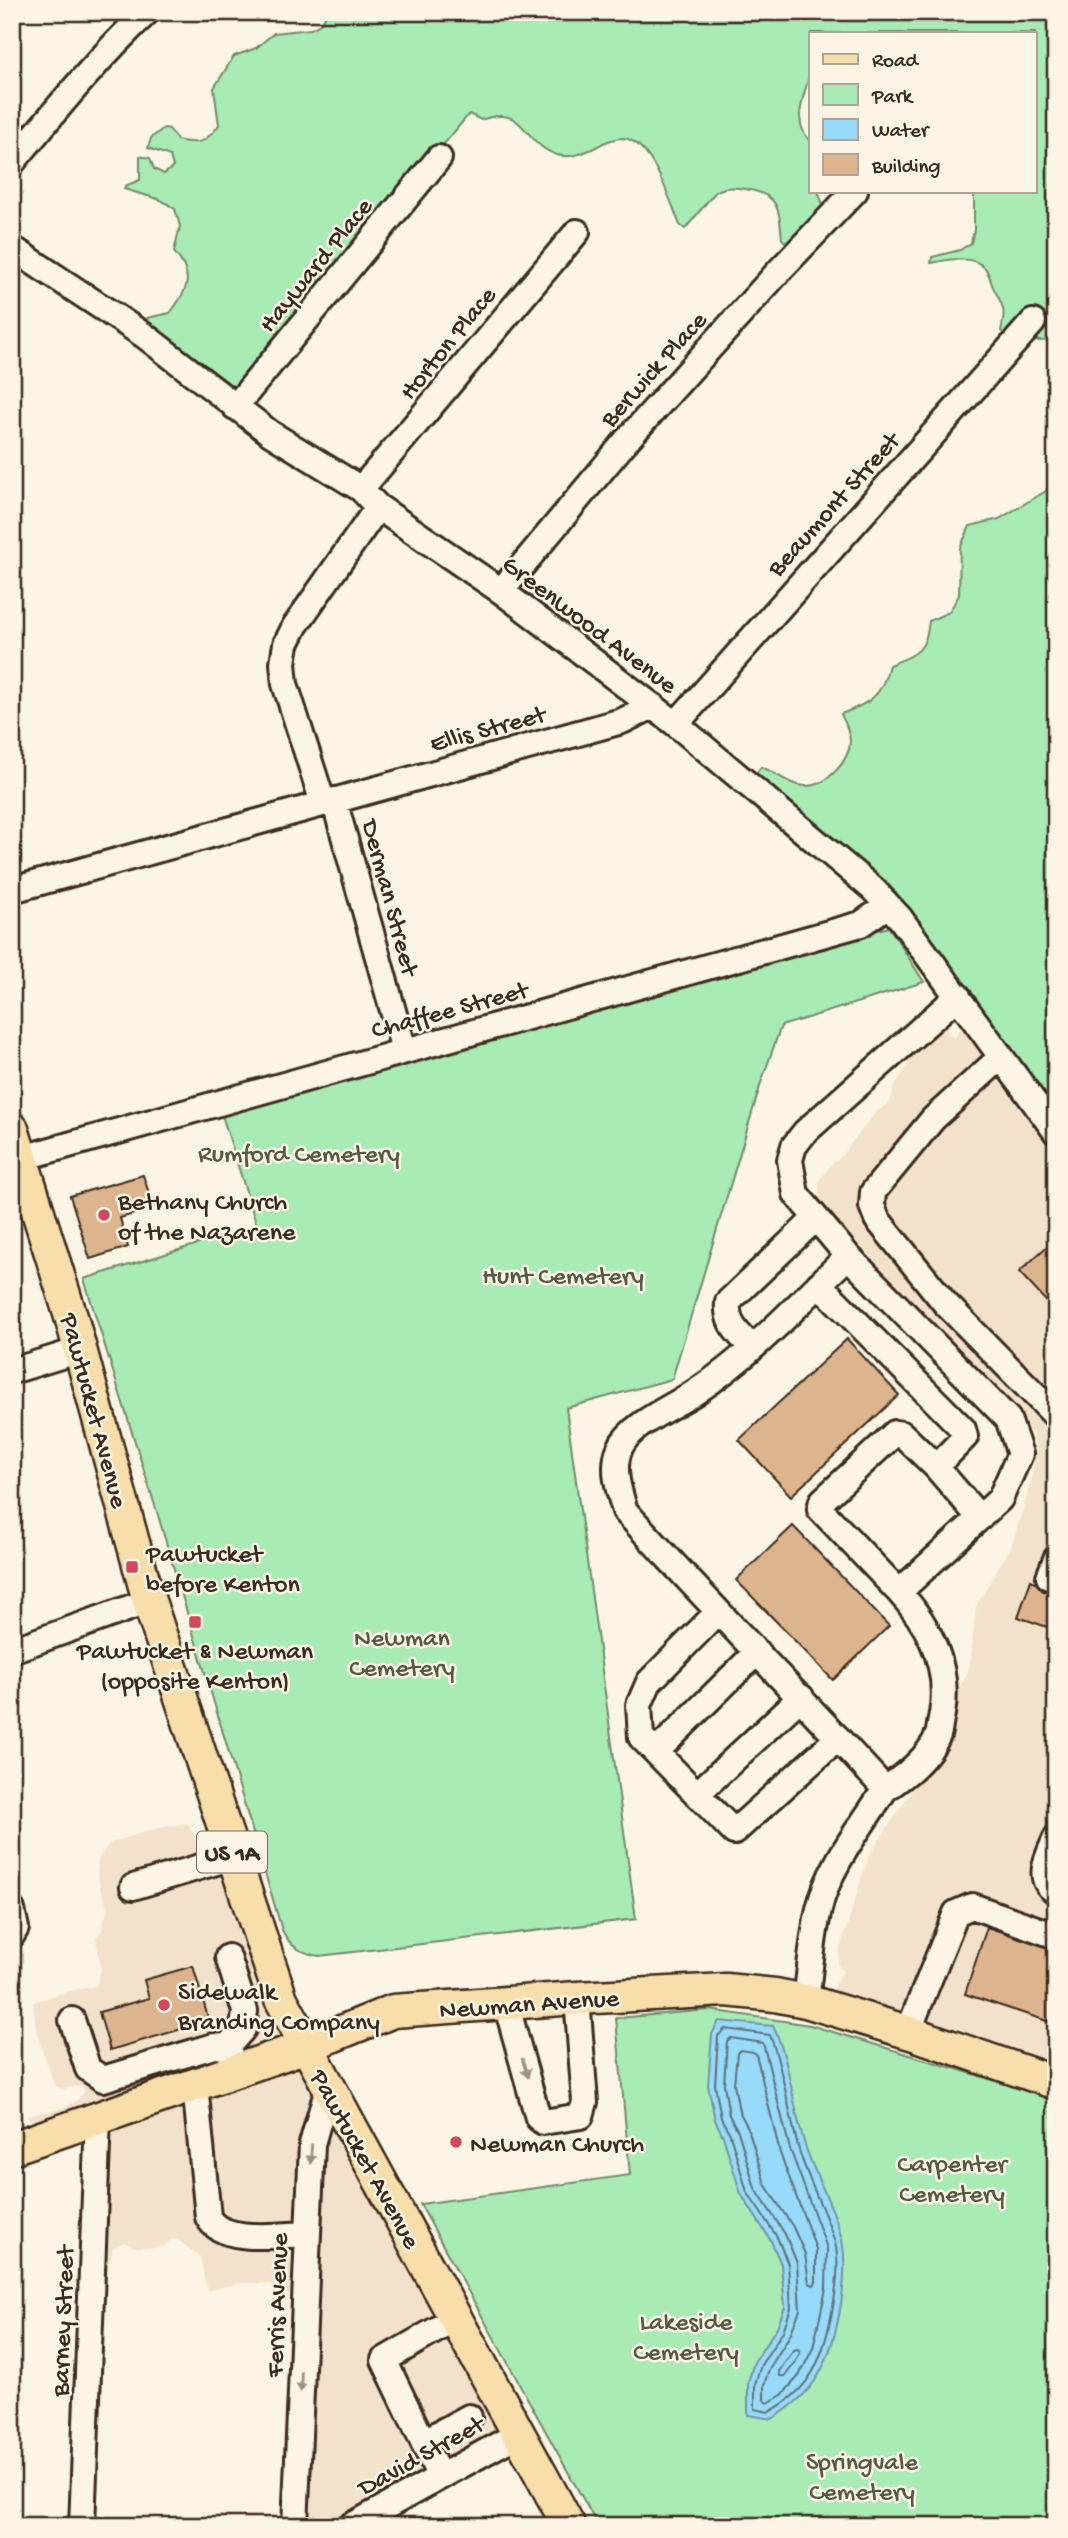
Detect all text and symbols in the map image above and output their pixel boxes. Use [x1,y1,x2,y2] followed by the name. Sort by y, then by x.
[809,32,1036,192] legend
[872,50,920,75] text: Road
[871,86,915,111] text: Park
[872,120,930,145] text: Water
[871,156,941,181] text: Building
[254,193,382,340] street label: Hayward Place
[394,281,505,408] street label: Horton Place
[595,306,716,436] street label: Berwick Place
[762,426,910,585] street label: Beaumont Street
[494,551,683,703] street label: Greenwood Avenue
[427,700,552,762] street label: Ellis Street
[351,815,424,982] street label: Derman Street
[369,976,534,1048] street label: Chaffee Street
[198,1141,400,1172] park label: Rumford Cemetery
[117,1189,296,1250] place label: Bethany Church of the Nazarene
[96,1207,112,1223] marker: Bethany Church of the Nazarene
[482,1263,644,1294] park label: Hunt Cemetery
[50,1309,133,1513] street label: Pawtucket Avenue
[145,1541,301,1602] place label: Pawtucket before Kenton
[124,1559,140,1575] marker: Pawtucket before Kenton
[187,1614,203,1630] marker: Pawtucket & Newman (opposite Kenton)
[349,1625,455,1686] park label: Newman Cemetery
[76,1638,314,1699] place label: Pawtucket & Newman (opposite Kenton)
[197,1831,267,1872] road number: US 1A
[177,1979,380,2040] place label: Sidewalk Branding Company
[438,1985,621,2028] street label: Newman Avenue
[156,1997,172,2013] marker: Sidewalk Branding Company
[521,2058,531,2079] one-way arrow
[300,2064,426,2256] street label: Pawtucket Avenue
[470,2131,644,2162] place label: Newman Church
[448,2134,464,2150] marker: Newman Church
[306,2144,317,2166] one-way arrow
[897,2151,1010,2212] park label: Carpenter Cemetery
[261,2232,298,2379] street label: Ferris Avenue
[47,2243,84,2398] street label: Barney Street
[633,2309,739,2370] park label: Lakeside Cemetery
[296,2371,307,2393] one-way arrow
[352,2409,493,2506] street label: David Street
[806,2449,919,2510] park label: Springvale Cemetery

